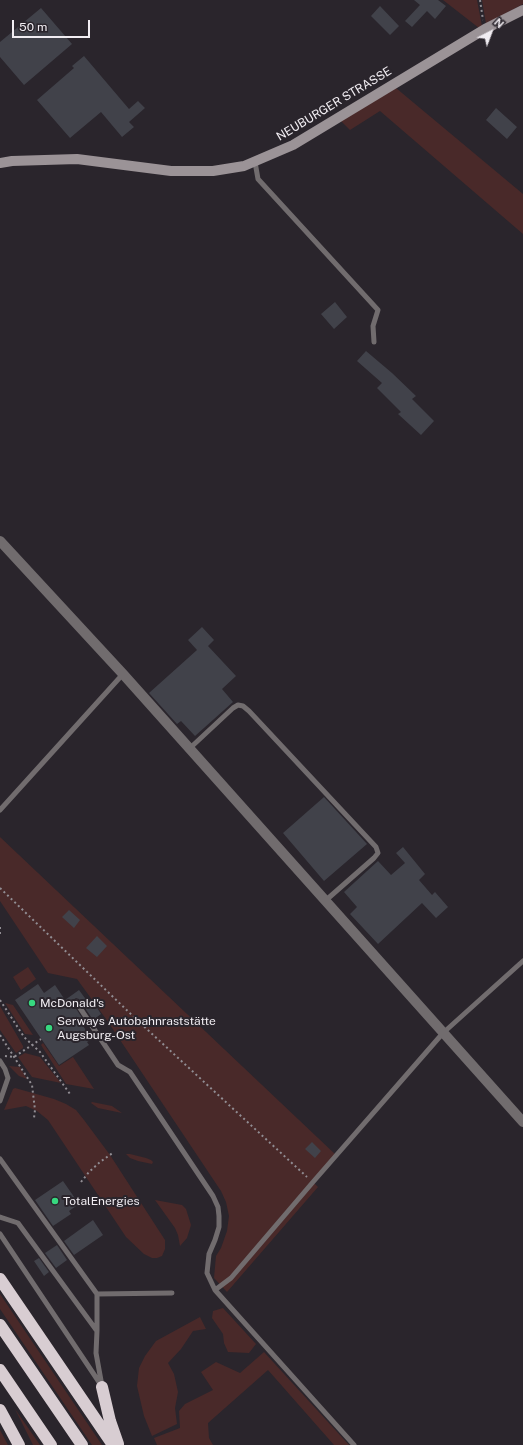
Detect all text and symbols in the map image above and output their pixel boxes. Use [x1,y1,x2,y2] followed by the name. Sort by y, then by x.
[14,12,92,38] scale bar
[471,12,511,52] north arrow
[492,16,506,30] text: N
[19,20,47,34] text: 50 m
[274,64,394,144] street label: NEUBURGER STRASSE
[40,996,104,1010] place label: McDonald's
[27,998,37,1008] marker: McDonald's
[57,1014,216,1042] place label: Serways Autobahnraststätte Augsburg-Ost
[44,1023,54,1033] marker: Serways Autobahnraststätte Augsburg-Ost
[63,1194,139,1208] place label: TotalEnergies
[50,1196,60,1206] marker: TotalEnergies

